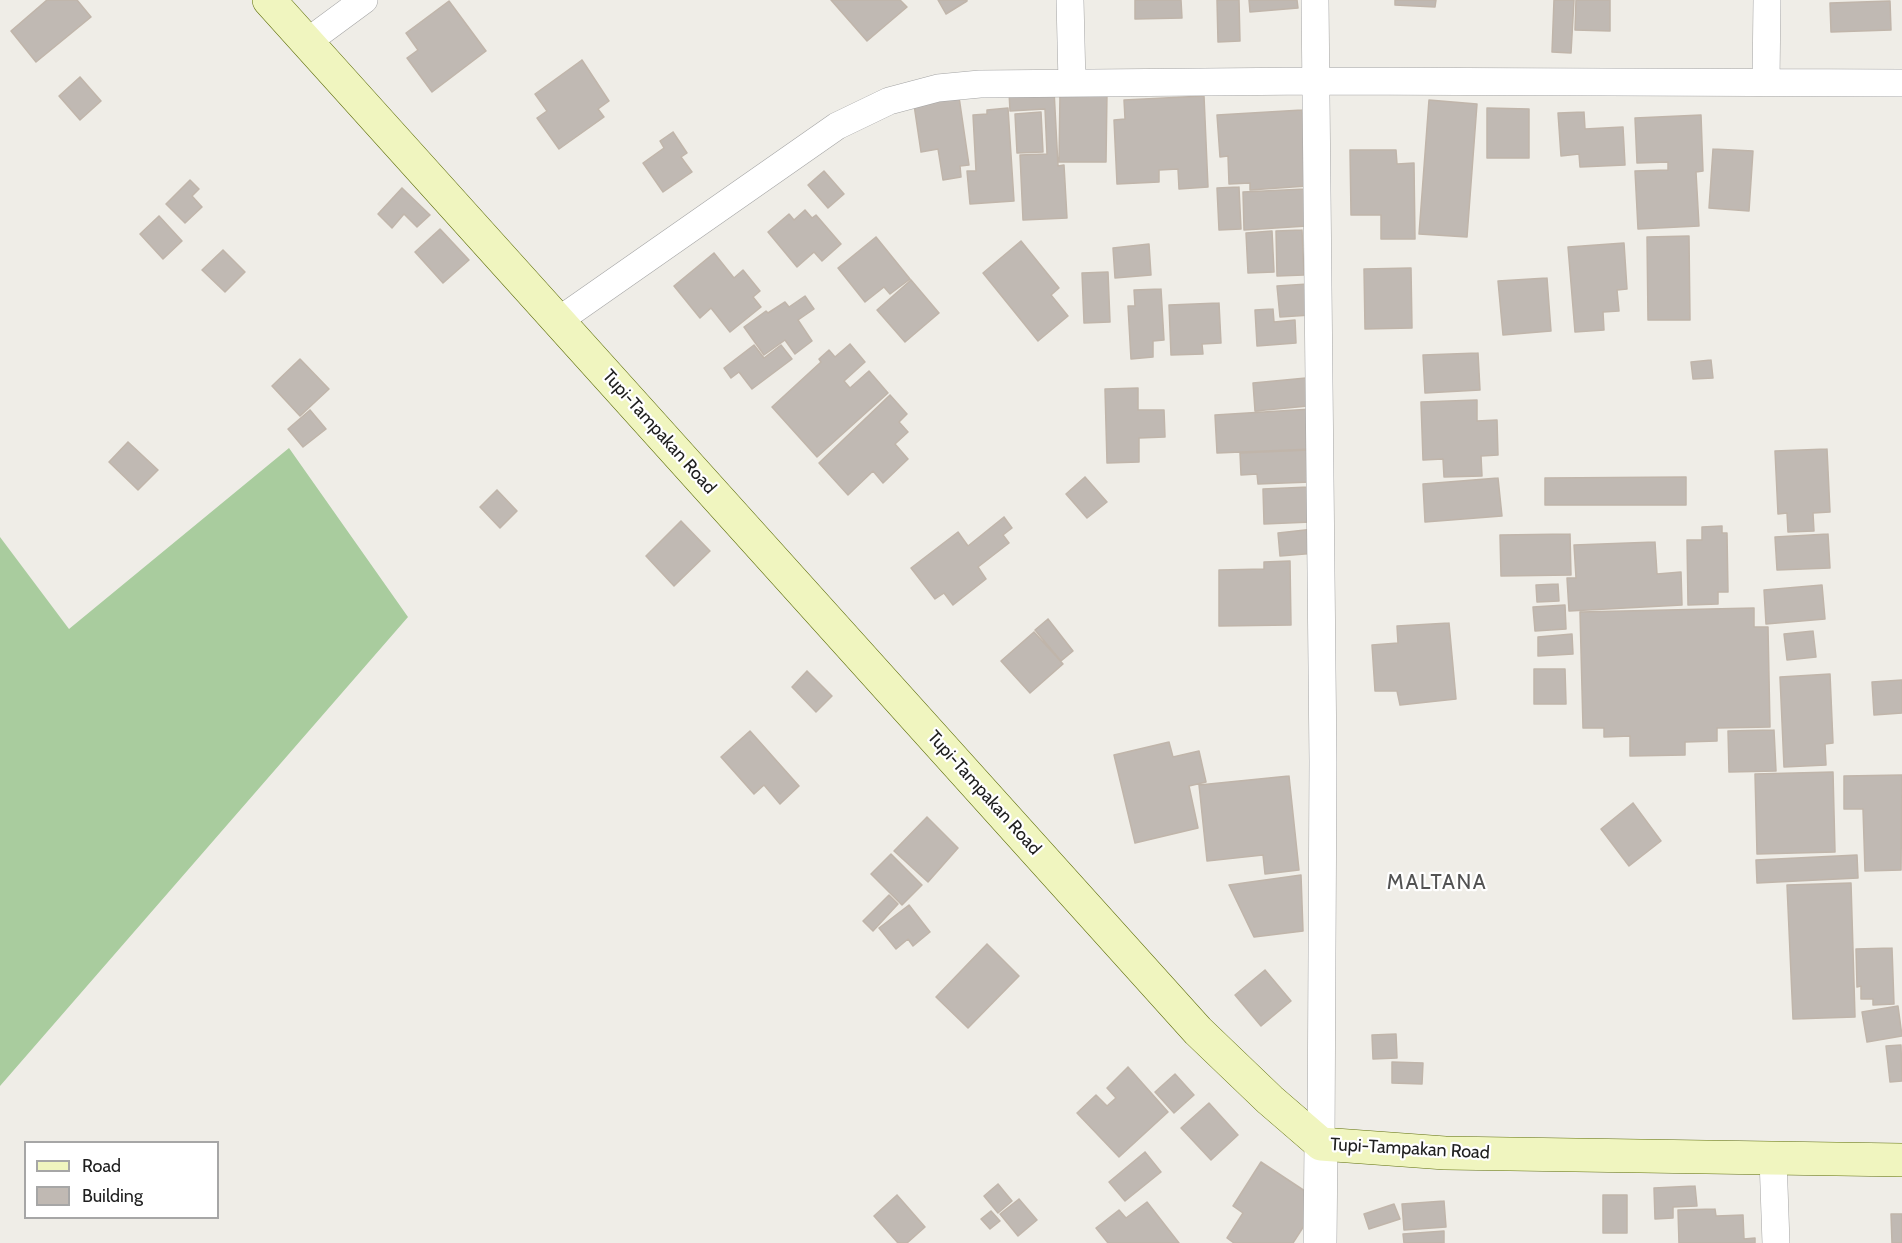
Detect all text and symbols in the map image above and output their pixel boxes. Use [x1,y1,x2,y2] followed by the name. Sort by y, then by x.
[598,365,720,499] street label: Tupi-Tampakan Road
[923,726,1045,860] street label: Tupi-Tampakan Road
[1387,870,1487,896] district label: MALTANA
[1330,1134,1490,1164] street label: Tupi-Tampakan Road
[24,1141,219,1219] legend
[82,1155,121,1177] text: Road
[82,1185,143,1207] text: Building

